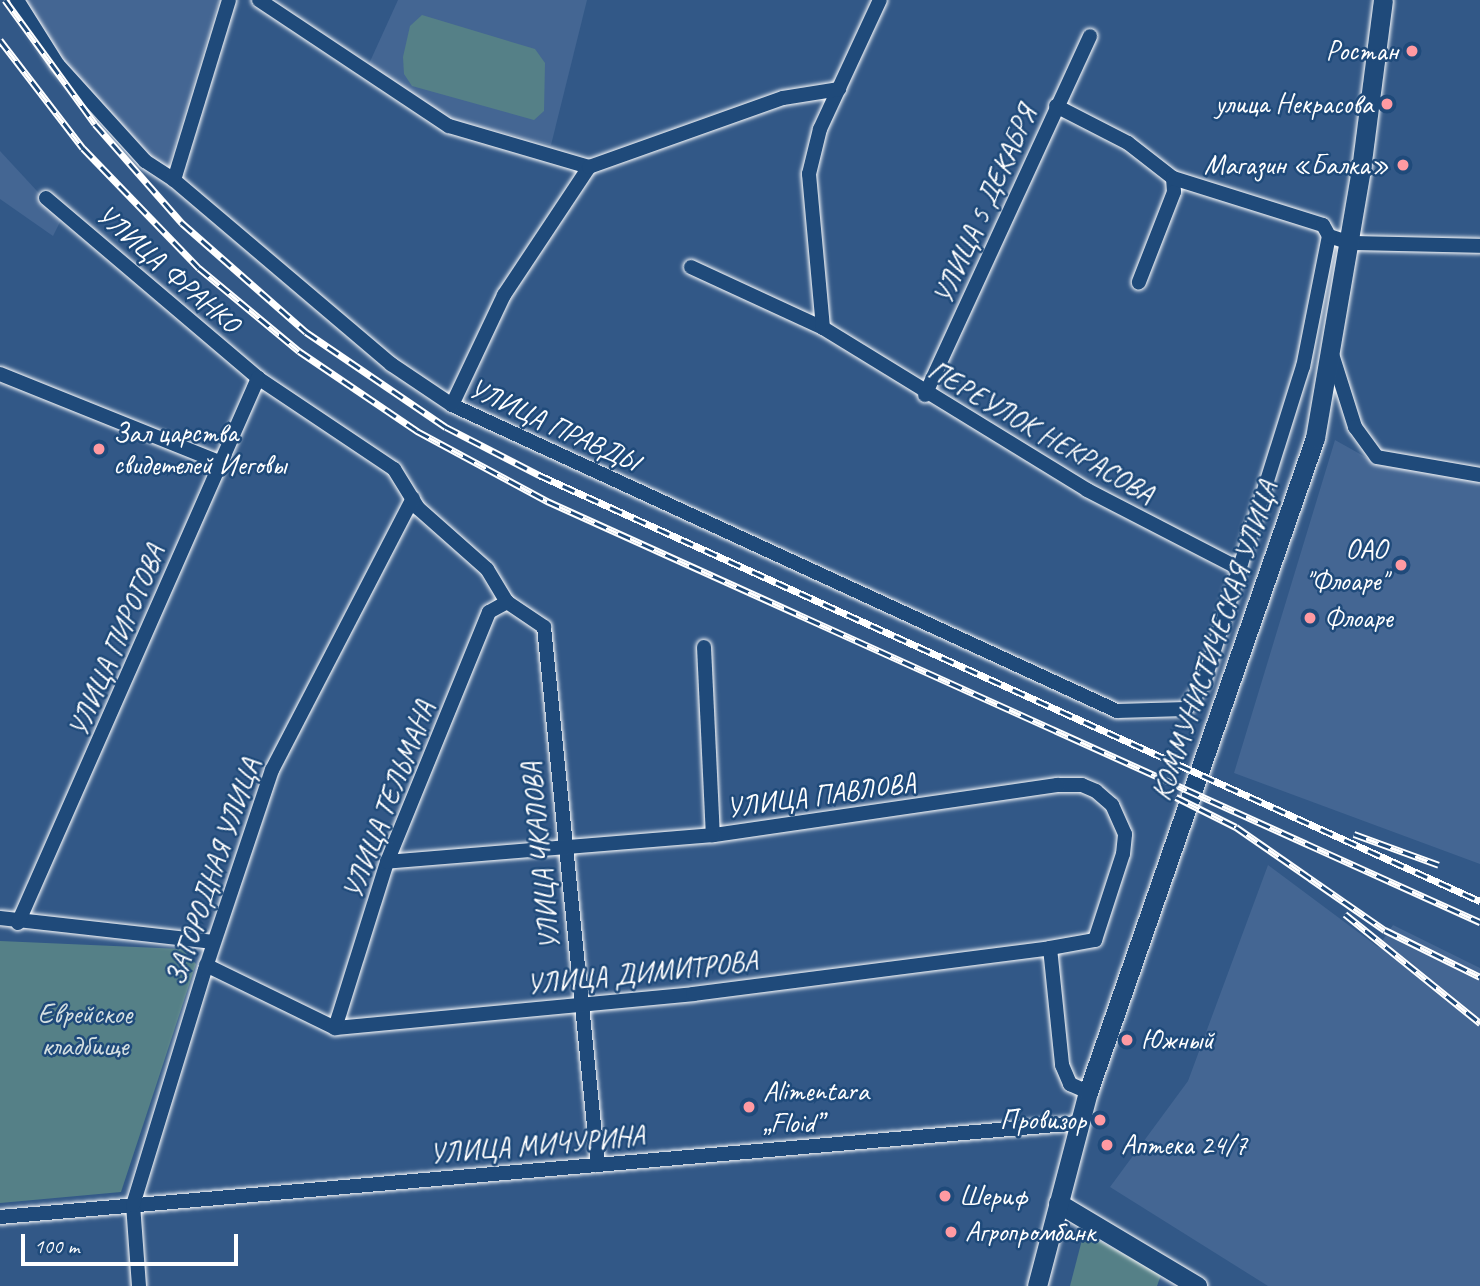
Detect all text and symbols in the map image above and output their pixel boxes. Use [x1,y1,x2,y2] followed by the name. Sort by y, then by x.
[1326,34,1398,68] place label: Ростан
[1404,43,1420,59] marker: Ростан
[1214,87,1373,121] place label: улица Некрасова
[1379,96,1395,112] marker: улица Некрасова
[926,101,1044,309] street label: УЛИЦА 5 ДЕКАБРЯ
[1204,148,1389,182] place label: Магазин «Балка»
[1395,157,1411,173] marker: Магазин «Балка»
[90,198,246,340] street label: УЛИЦА ФРАНКО
[922,354,1160,510] street label: ПЕРЕУЛОК НЕКРАСОВА
[463,371,645,479] street label: УЛИЦА ПРАВДЫ
[113,416,286,482] place label: Зал царства свидетелей Иеговы
[91,441,107,457] marker: Зал царства свидетелей Иеговы
[1145,477,1285,805] street label: КОММУНИСТИЧЕСКАЯ УЛИЦА
[1305,532,1387,598] place label: ОАО "Флоаре"
[62,540,172,742] street label: УЛИЦА ПИРОГОВА
[1393,557,1409,573] marker: ОАО "Флоаре"
[1324,601,1393,635] place label: Флоаре
[1302,610,1318,626] marker: Флоаре
[336,697,442,903] street label: УЛИЦА ТЕЛЬМАНА
[159,755,267,989] street label: ЗАГОРОДНАЯ УЛИЦА
[514,760,568,952] street label: УЛИЦА ЧКАЛОВА
[724,765,918,825] street label: УЛИЦА ПАВЛОВА
[526,944,758,1002] street label: УЛИЦА ДИМИТРОВА
[38,997,132,1063] park label: Еврейское кладбище
[1141,1023,1214,1057] place label: Южный
[1119,1032,1135,1048] marker: Южный
[763,1074,869,1140] place label: Alimentara „Floid”
[741,1099,757,1115] marker: Alimentara „Floid”
[1000,1103,1086,1137] place label: Провизор
[1092,1112,1108,1128] marker: Провизор
[428,1119,646,1171] street label: УЛИЦА МИЧУРИНА
[1121,1128,1247,1162] place label: Аптека 24/7
[1099,1137,1115,1153] marker: Аптека 24/7
[959,1179,1027,1213] place label: Шериф
[937,1188,953,1204] marker: Шериф
[965,1215,1095,1249] place label: Агропромбанк
[24,1220,242,1264] scale bar
[943,1224,959,1240] marker: Агропромбанк
[34,1233,79,1259] text: 100 m

